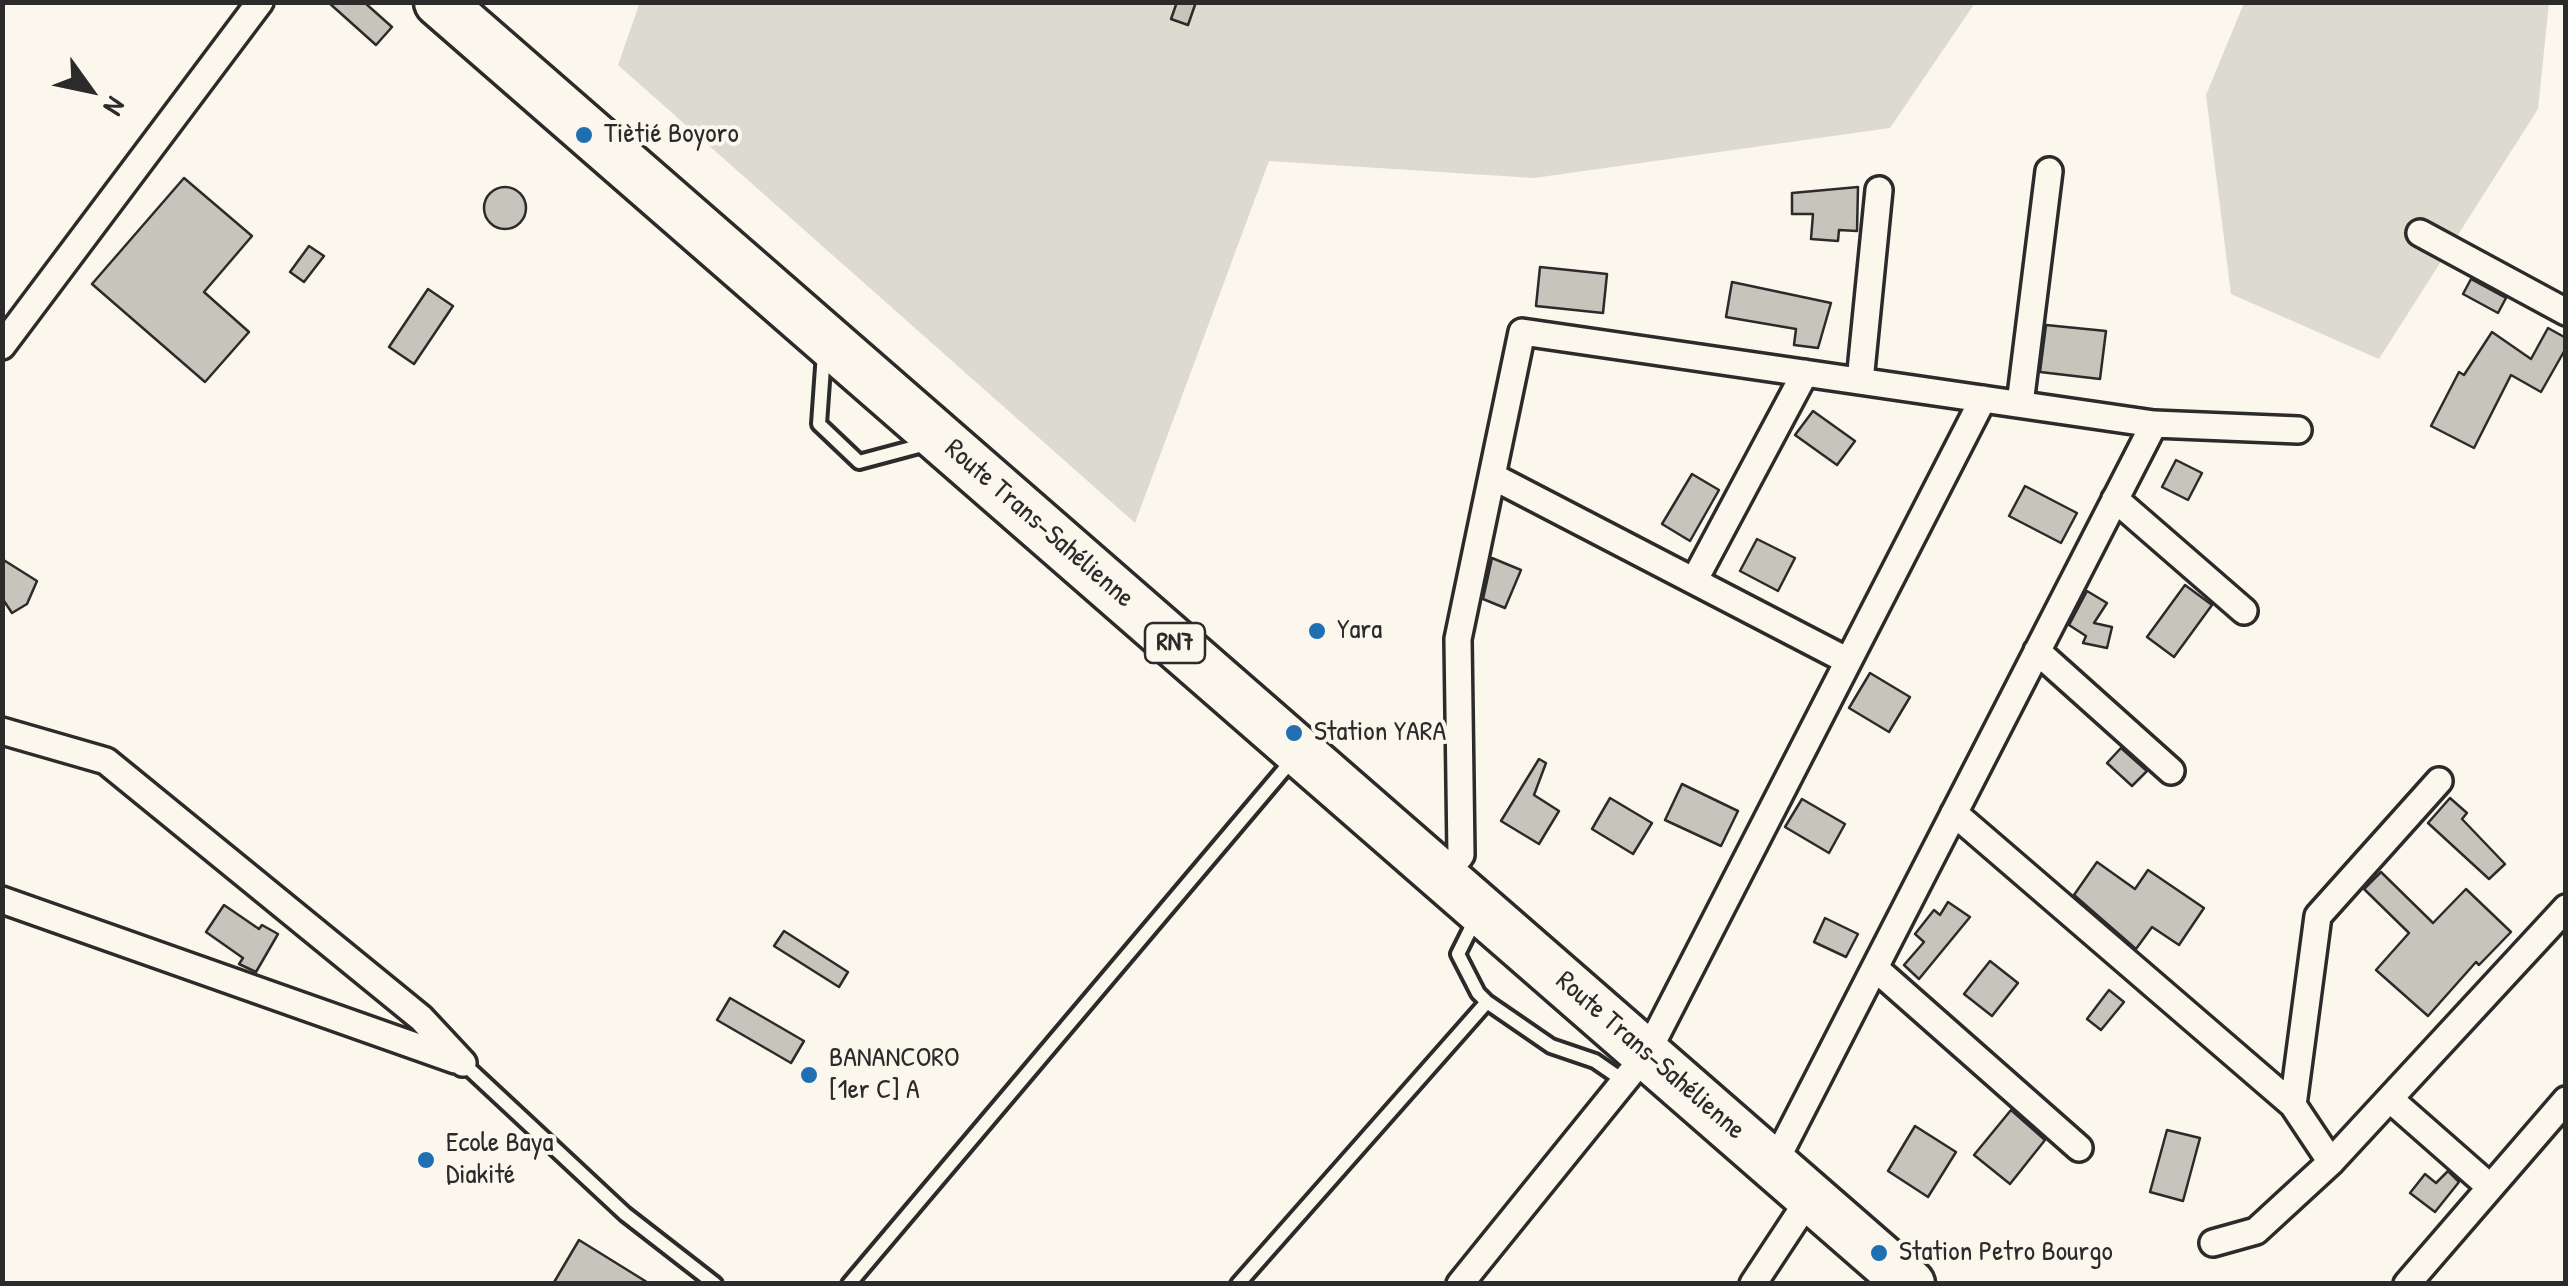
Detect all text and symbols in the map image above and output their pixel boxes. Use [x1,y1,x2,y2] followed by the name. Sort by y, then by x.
[40,40,140,140] north arrow
[95,90,135,123] text: N
[604,118,739,152] place label: Tiètié Boyoro
[573,124,595,146] marker: Tiètié Boyoro
[937,433,1141,615] street label: Route Trans-Sahélienne
[1337,614,1382,648] place label: Yara
[1306,620,1328,642] marker: Yara
[1145,623,1205,663] road number: RN7
[1314,716,1446,750] place label: Station YARA
[1283,722,1305,744] marker: Station YARA
[1548,965,1752,1147] street label: Route Trans-Sahélienne
[829,1042,960,1108] place label: BANANCORO [1er C] A
[798,1064,820,1086] marker: BANANCORO [1er C] A
[446,1127,554,1193] place label: Ecole Baya Diakité
[415,1149,437,1171] marker: Ecole Baya Diakité
[1899,1236,2113,1270] place label: Station Petro Bourgo
[1868,1242,1890,1264] marker: Station Petro Bourgo

